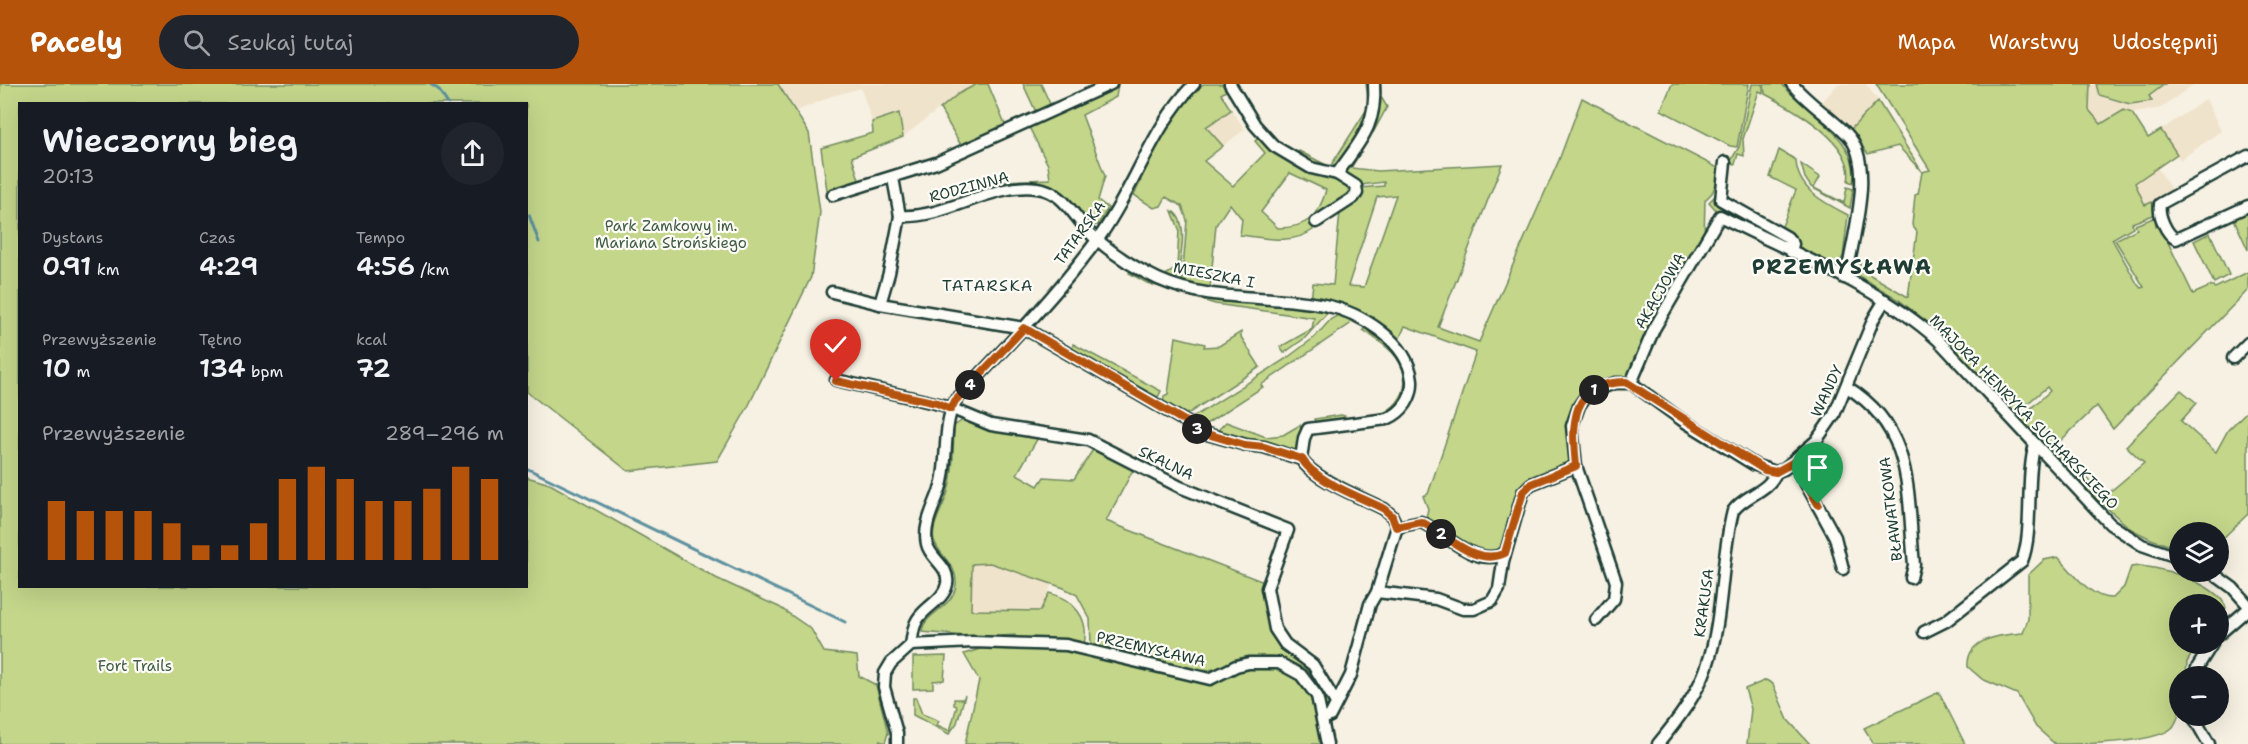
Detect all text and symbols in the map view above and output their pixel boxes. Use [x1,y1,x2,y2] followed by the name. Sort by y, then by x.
[159,15,579,69] search box
[30,23,123,61] text: Pacely
[180,26,213,59] icon: search
[228,28,353,57] text: Szukaj tutaj
[1898,28,1956,56] text: Mapa
[1989,28,2079,56] text: Warstwy
[2112,28,2218,56] text: Udostępnij
[42,118,298,163] text: Wieczorny bieg
[441,122,504,185] button: share
[42,163,94,189] text: 20:13
[927,167,1011,207] street label: RODZINNA
[1050,197,1110,269] street label: TATARSKA
[595,216,747,253] park label: Park Zamkowy im. Mariana Strońskiego
[42,227,103,248] text: Dystans
[199,227,236,248] text: Czas
[356,227,405,248] text: Tempo
[42,248,91,283] text: 0.91
[199,248,259,283] text: 4:29
[356,248,415,283] text: 4:56
[1630,249,1690,333] street label: AKACJOWA
[1752,253,1932,281] district label: PRZEMYSŁAWA
[1171,257,1257,293] street label: MIESZKA I
[91,259,119,280] text: km
[415,259,449,280] text: /km
[942,275,1034,296] district label: TATARSKA
[1925,310,2123,514] street label: MAJORA HENRYKA SUCHARSKIEGO
[810,319,861,381] pin
[819,328,852,361] icon: check
[42,329,157,350] text: Przewyższenie
[199,329,242,350] text: Tętno
[356,329,387,350] text: kcal
[42,350,71,385] text: 10
[199,350,246,385] text: 134
[356,350,391,385] text: 72
[71,361,90,382] text: m
[246,361,283,382] text: bpm
[1806,362,1848,420] street label: WANDY
[955,370,985,400] pin: 4
[964,374,976,395] text: 4
[1579,375,1609,405] pin: 1
[1590,379,1598,400] text: 1
[1182,414,1212,444] pin: 3
[1191,418,1203,439] text: 3
[42,420,186,446] text: Przewyższenie
[385,420,504,446] text: 289–296 m
[1135,441,1197,485] street label: SKALNA
[1792,442,1843,504] pin
[1801,451,1834,484] icon: arrive
[1875,456,1907,562] street label: BŁAWATKOWA
[1426,519,1456,549] pin: 2
[2169,522,2229,726] map controls
[2169,522,2229,582] button: layers
[1435,523,1447,544] text: 2
[1689,567,1719,639] street label: KRAKUSA
[2169,594,2229,654] button: +
[1094,627,1208,671] street label: PRZEMYSŁAWA
[98,656,172,676] park label: Fort Trails
[2169,666,2229,726] button: −

